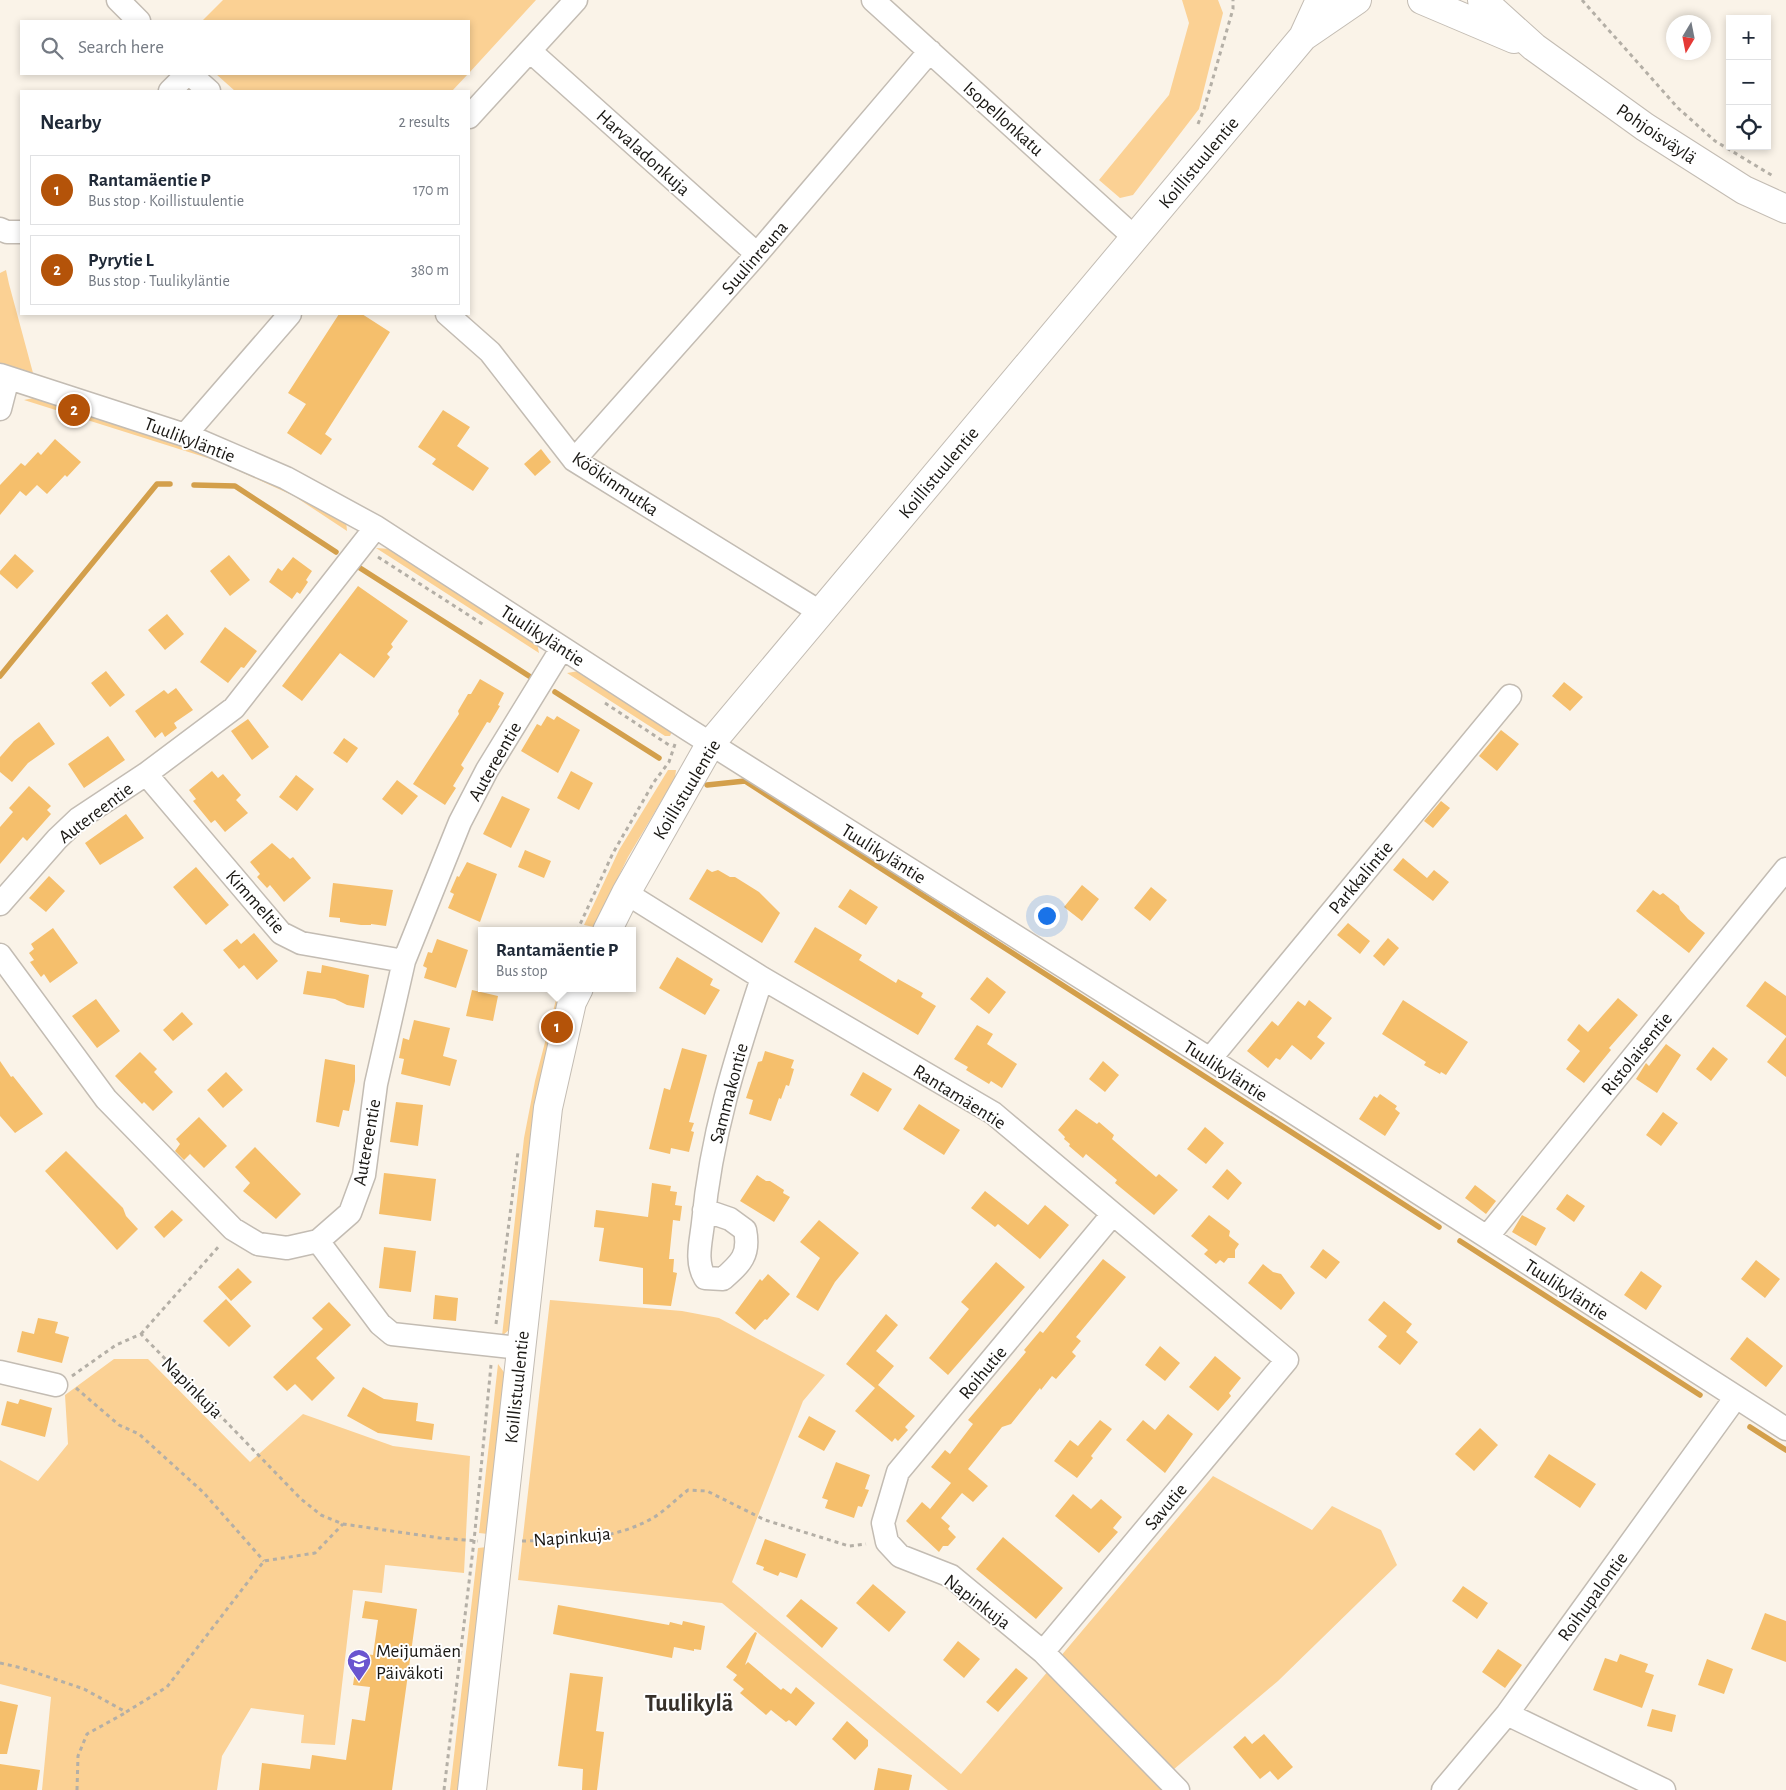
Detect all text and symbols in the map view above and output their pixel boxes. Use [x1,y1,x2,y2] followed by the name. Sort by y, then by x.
[1666,15,1711,60] north arrow
[1726,15,1771,150] map controls
[1726,15,1771,60] button: +
[20,20,470,75] search box
[38,34,66,62] icon: search
[78,38,164,57] text: Search here
[1726,60,1771,105] button: −
[959,78,1047,160] street label: Isopellonkatu
[1613,101,1700,168] street label: Pohjoisväylä
[1726,105,1771,150] button: locate
[593,106,694,200] street label: Harvaladonkuja
[40,112,101,133] text: Nearby
[398,114,450,130] text: 2 results
[1156,114,1243,212] street label: Koillistuulentie
[88,171,211,190] text: Rantamäentie P
[54,182,60,198] text: 1
[413,182,449,198] text: 170 m
[88,193,244,209] text: Bus stop · Koillistuulentie
[718,218,792,298] street label: Suulinreuna
[88,251,154,270] text: Pyrytie L
[53,262,61,278] text: 2
[411,262,449,278] text: 380 m
[88,273,230,289] text: Bus stop · Tuulikyläntie
[58,391,90,429] pin: 2
[141,414,238,466] street label: Tuulikyläntie
[896,424,983,522] street label: Koillistuulentie
[569,449,662,520] street label: Köökinmutka
[497,602,588,670] street label: Tuulikyläntie
[465,719,525,804] street label: Autereentie
[650,736,725,843] street label: Koillistuulentie
[55,779,137,847] street label: Autereentie
[838,821,929,888] street label: Tuulikyläntie
[1325,838,1397,918] street label: Parkkalintie
[222,867,288,937] street label: Kimmeltie
[1034,903,1060,929] your location
[478,927,636,992] popup
[496,941,618,960] text: Rantamäentie P
[496,963,548,979] text: Bus stop
[541,1008,573,1046] pin: 1
[1598,1009,1676,1099] street label: Ristolaisentie
[1180,1037,1271,1105] street label: Tuulikyläntie
[707,1041,752,1146] street label: Sammakontie
[910,1061,1009,1133] street label: Rantamäentie
[351,1097,384,1187] street label: Autereentie
[1521,1256,1612,1324] street label: Tuulikyläntie
[502,1330,533,1444] street label: Koillistuulentie
[956,1343,1011,1403] street label: Roihutie
[158,1354,226,1422] street label: Napinkuja
[1141,1480,1191,1534] street label: Savutie
[533,1525,612,1550] street label: Napinkuja
[1555,1549,1632,1645] street label: Roihupalontie
[940,1571,1014,1633] street label: Napinkuja
[376,1642,461,1683] place label: Meijumäen Päiväkoti
[346,1648,372,1682] school or university icon: Meijumäen Päiväkoti
[645,1692,733,1716] district label: Tuulikylä

